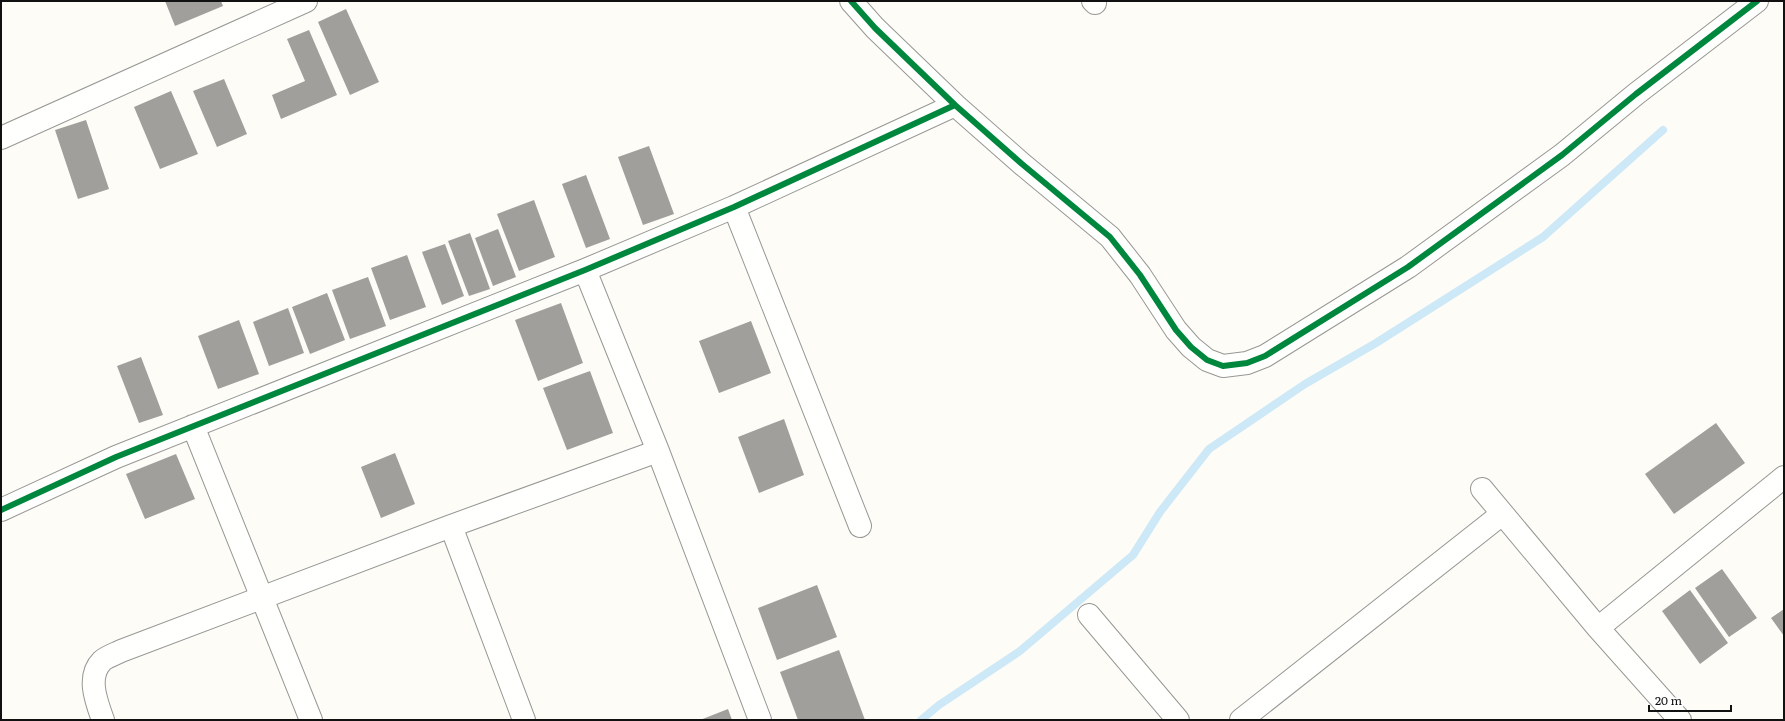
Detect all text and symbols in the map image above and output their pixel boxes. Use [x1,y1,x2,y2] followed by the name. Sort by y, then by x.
[1649,687,1731,713] scale bar
[1655,691,1682,709] text: 20 m

